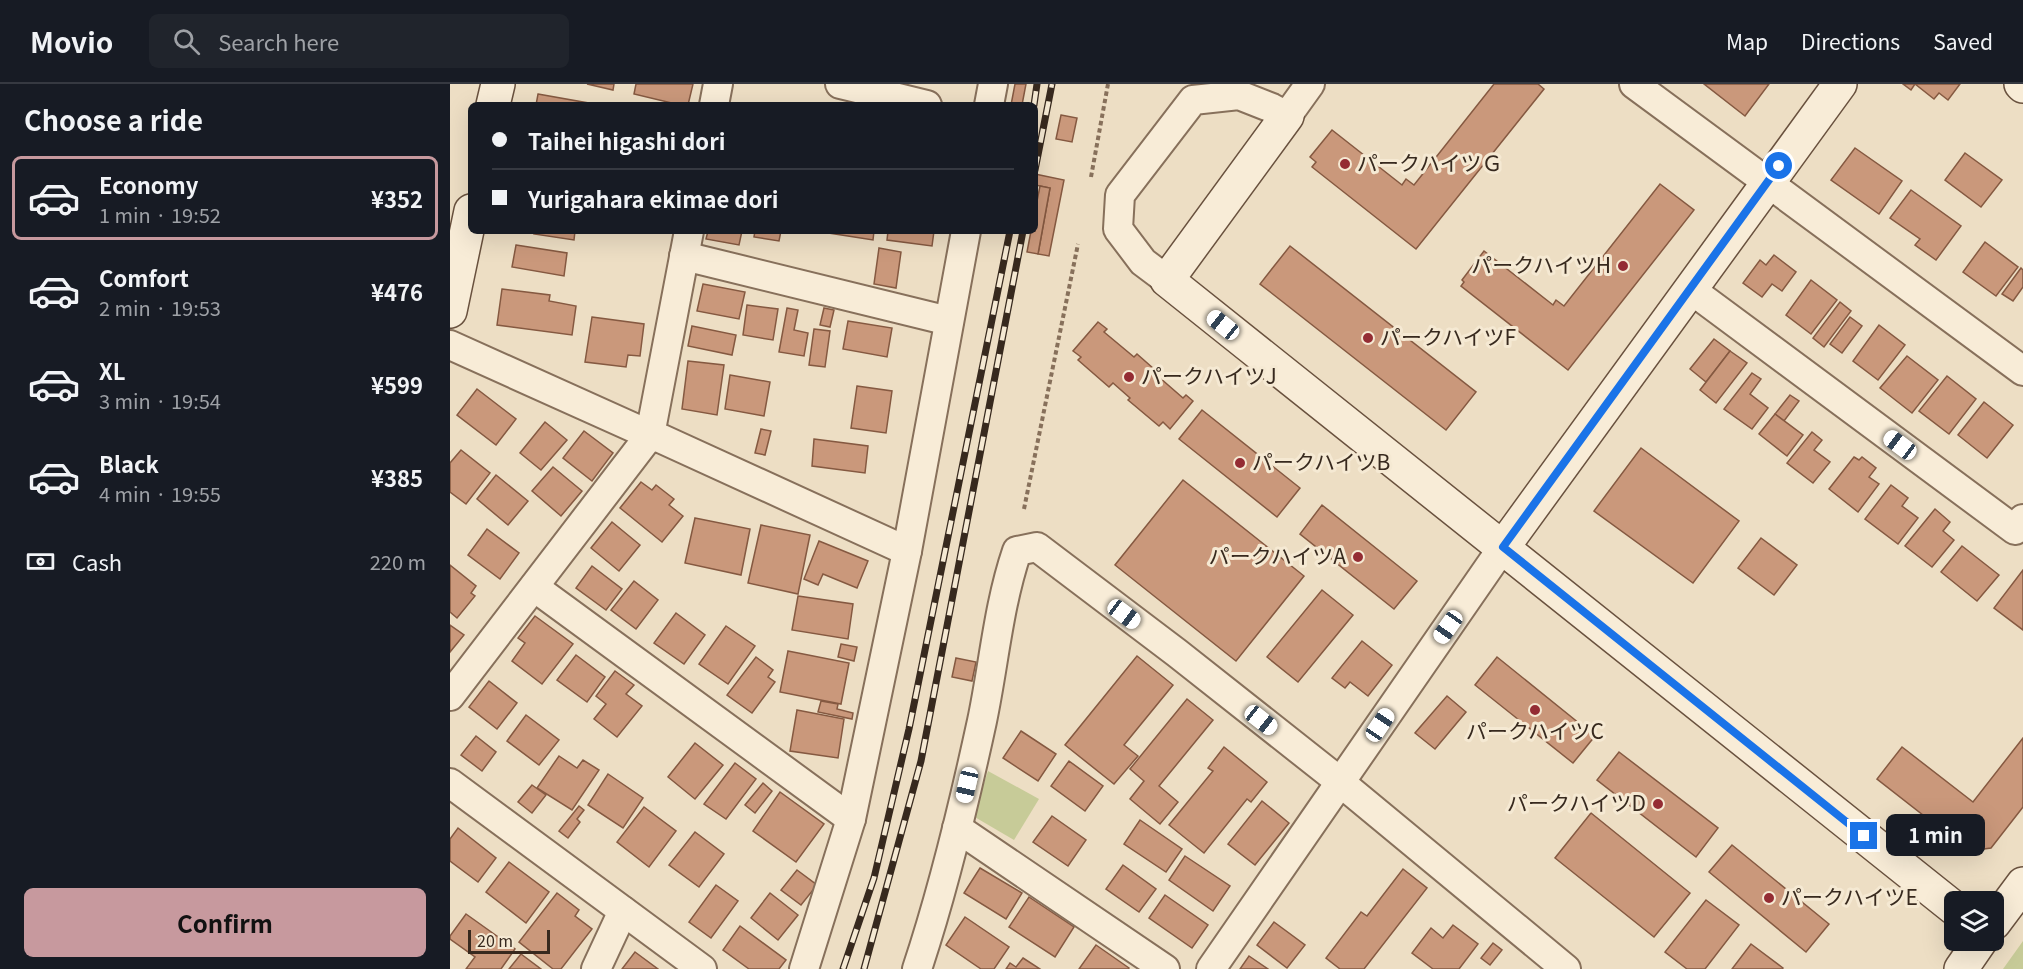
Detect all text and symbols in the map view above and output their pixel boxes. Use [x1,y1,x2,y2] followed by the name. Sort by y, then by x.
[149,14,569,68] search box
[30,21,113,61] text: Movio
[170,25,203,58] icon: search
[218,25,339,57] text: Search here
[1726,26,1768,56] text: Map
[1801,26,1900,56] text: Directions
[1933,26,1993,56] text: Saved
[24,100,203,139] text: Choose a ride
[528,124,725,156] text: Taihei higashi dori
[1357,147,1503,177] place label: パークハイツＧ
[1765,152,1792,179] route start
[1338,157,1352,171] marker: パークハイツＧ
[99,168,198,200] text: Economy
[27,171,81,225] icon: car
[371,182,423,214] text: ¥352
[528,182,779,214] text: Yurigahara ekimae dori
[99,200,221,229] text: 1 min · 19:52
[1471,249,1611,279] place label: パークハイツH
[1616,259,1630,273] marker: パークハイツH
[99,261,189,293] text: Comfort
[27,264,81,318] icon: car
[371,275,423,307] text: ¥476
[99,293,221,322] text: 2 min · 19:53
[1203,307,1243,343] car
[1380,321,1516,351] place label: パークハイツF
[1361,331,1375,345] marker: パークハイツF
[99,354,126,386] text: XL
[27,357,81,411] icon: car
[1141,360,1277,390] place label: パークハイツJ
[371,368,423,400] text: ¥599
[1122,370,1136,384] marker: パークハイツJ
[99,386,221,415] text: 3 min · 19:54
[1880,427,1920,463] car
[1252,446,1390,476] place label: パークハイツB
[99,447,159,479] text: Black
[27,450,81,504] icon: car
[1233,456,1247,470] marker: パークハイツB
[371,461,423,493] text: ¥385
[99,479,221,508] text: 4 min · 19:55
[1209,540,1346,570] place label: パークハイツA
[24,545,57,578] icon: cash
[72,545,122,577] text: Cash
[370,547,426,576] text: 220 m
[1351,550,1365,564] marker: パークハイツA
[1104,596,1144,632] car
[1430,607,1466,647] car
[1241,702,1281,738] car
[1528,703,1542,717] marker: パークハイツC
[1362,705,1398,745] car
[1466,715,1604,745] place label: パークハイツC
[954,765,980,805] car
[1507,787,1646,817] place label: パークハイツD
[1651,797,1665,811] marker: パークハイツD
[1885,815,1984,857] callout: 1 min
[1908,820,1963,849] text: 1 min
[1850,822,1877,849] route end
[1781,881,1918,911] place label: パークハイツE
[24,888,426,957] button: Confirm
[1762,891,1776,905] marker: パークハイツE
[1944,891,2004,951] map controls
[1944,891,2004,951] button: layers
[468,927,550,954] scale bar
[477,928,513,952] text: 20 m

